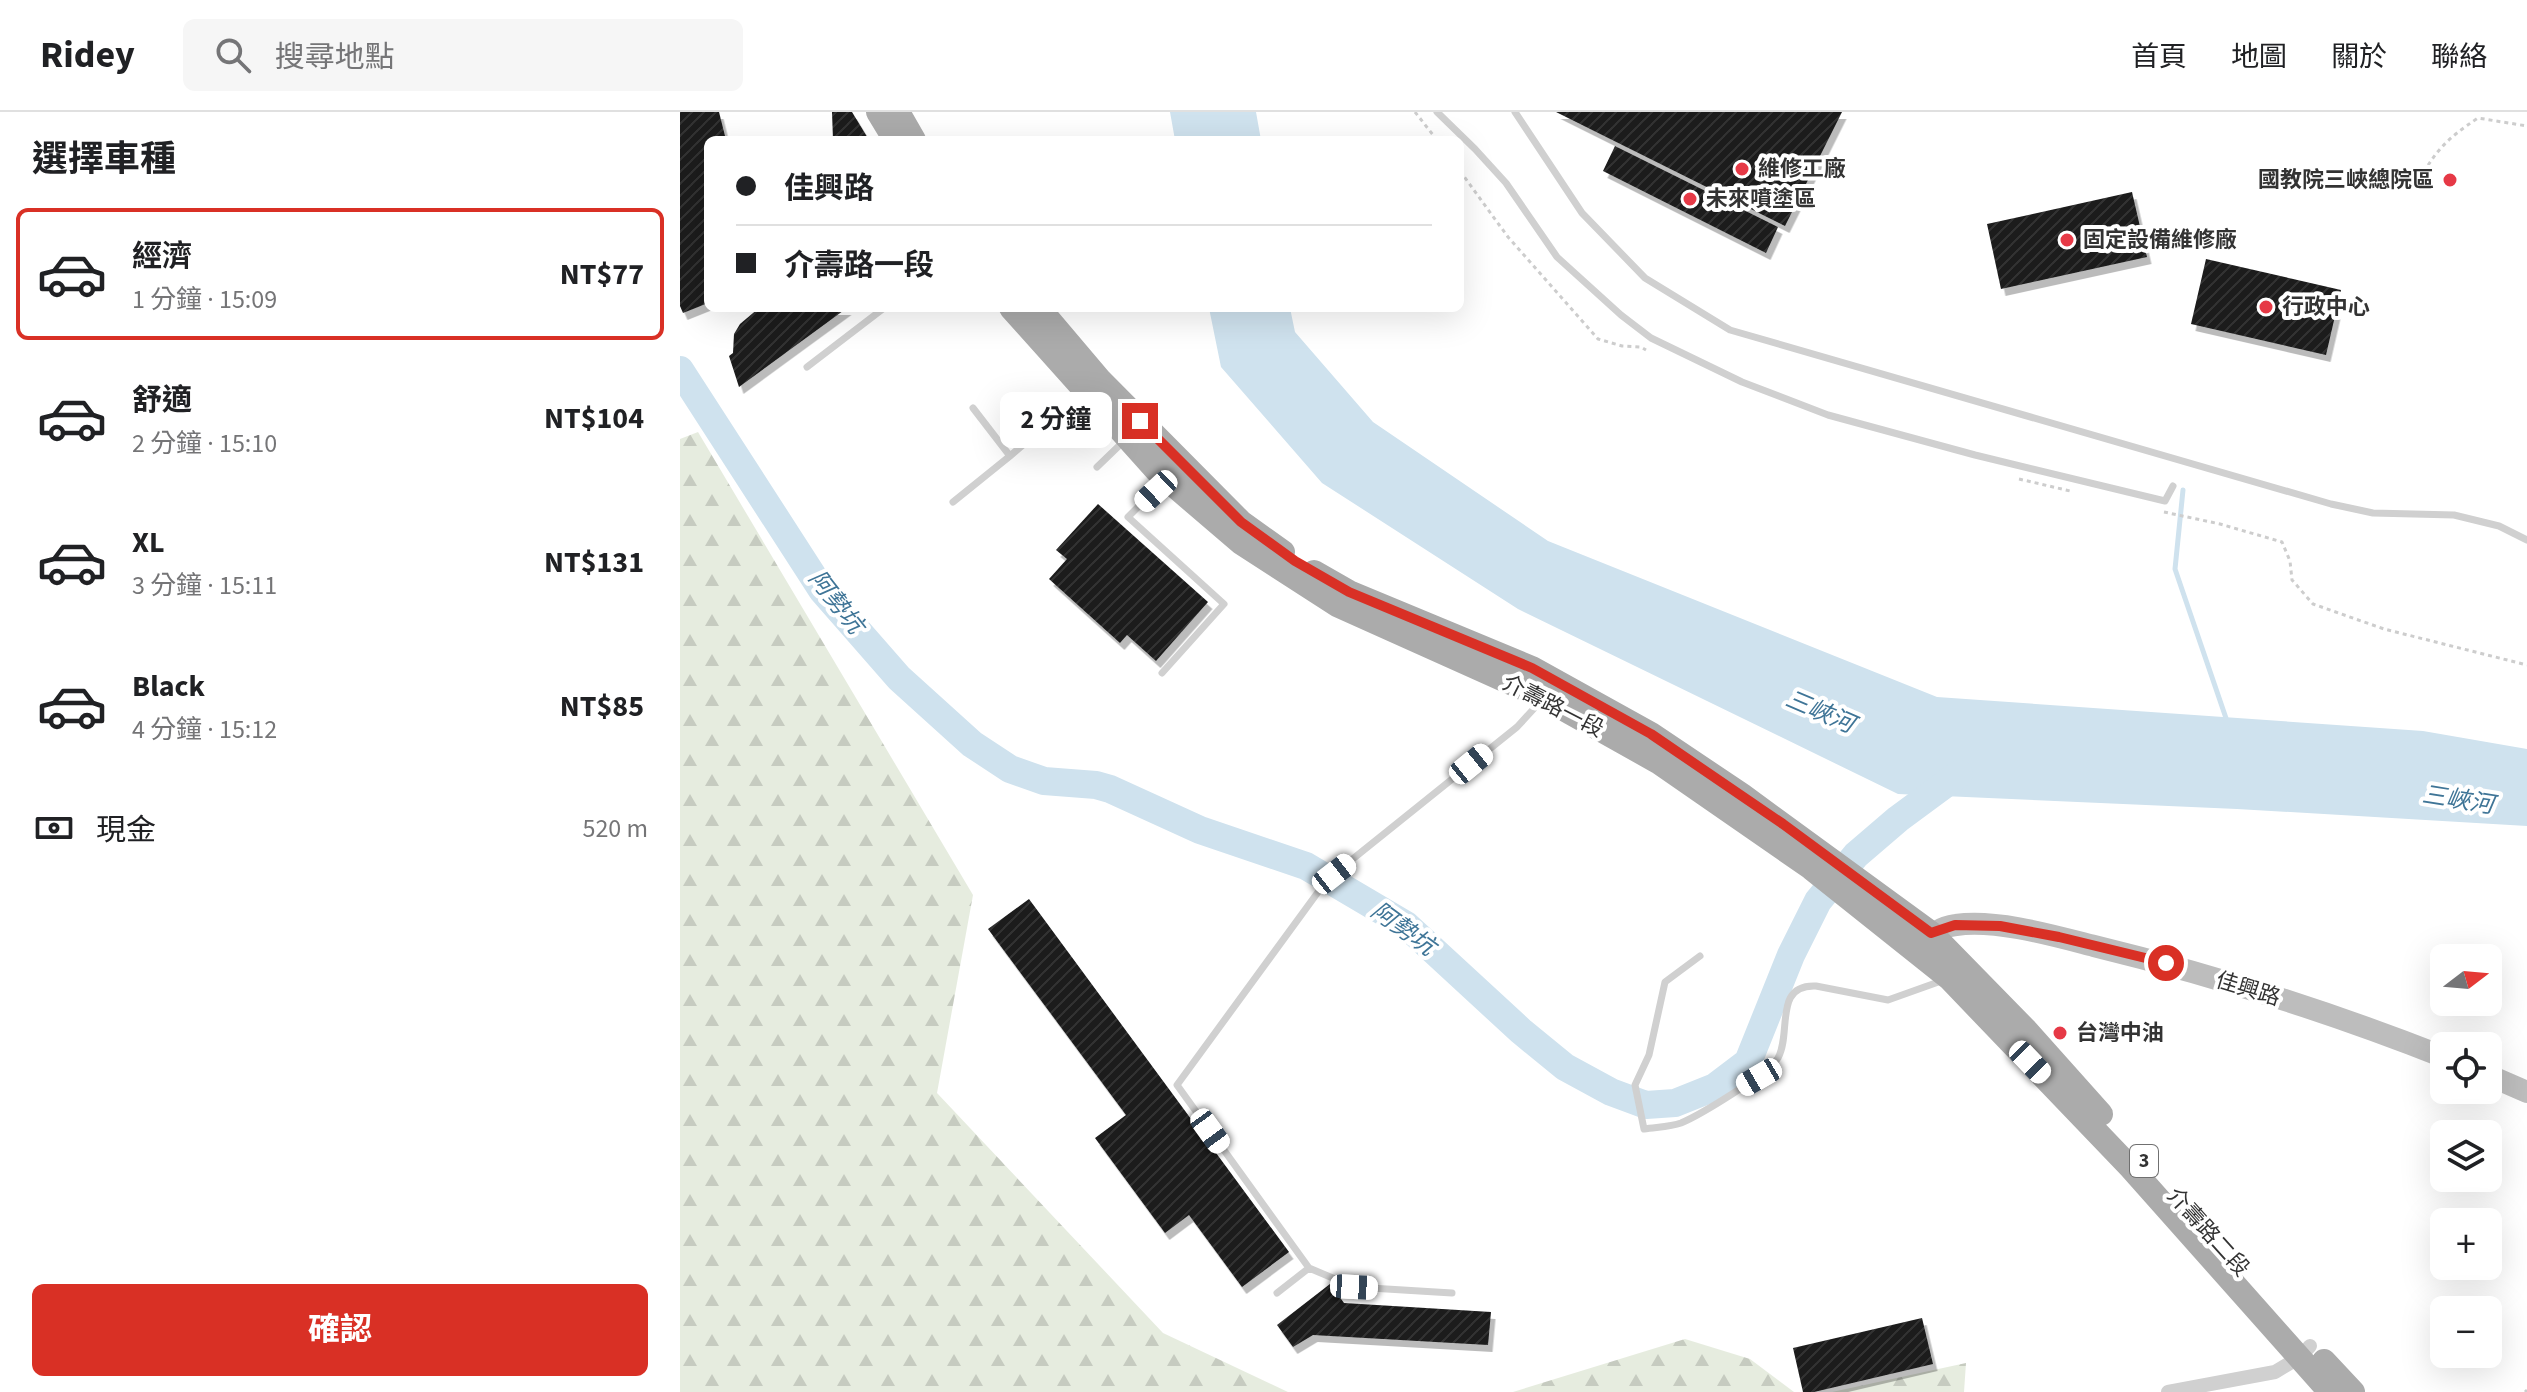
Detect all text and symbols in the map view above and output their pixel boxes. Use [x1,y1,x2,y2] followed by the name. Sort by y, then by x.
[183,19,743,91] search box
[40,28,135,82] text: Ridey
[211,33,255,77] icon: search
[275,36,395,79] text: 搜尋地點
[2131,37,2187,77] text: 首頁
[2231,37,2287,77] text: 地圖
[2331,37,2387,77] text: 關於
[2431,37,2487,77] text: 聯絡
[32,134,176,185] text: 選擇車種
[1758,153,1846,185] place label: 維修工廠
[1733,160,1751,178] marker: 維修工廠
[2258,164,2434,196] place label: 國教院三峽總院區
[784,167,874,210] text: 佳興路
[2441,171,2459,189] marker: 國教院三峽總院區
[1706,183,1816,215] place label: 未來噴塗區
[1681,190,1699,208] marker: 未來噴塗區
[2083,224,2237,256] place label: 固定設備維修廠
[2058,231,2076,249] marker: 固定設備維修廠
[132,235,192,278] text: 經濟
[36,238,108,310] icon: car
[784,244,934,287] text: 介壽路一段
[560,253,644,296] text: NT$77
[132,281,277,318] text: 1 分鐘 · 15:09
[2282,291,2370,323] place label: 行政中心
[2257,298,2275,316] marker: 行政中心
[132,379,192,422] text: 舒適
[36,382,108,454] icon: car
[1000,393,1112,449] callout: 2 分鐘
[544,397,644,440] text: NT$104
[1021,401,1091,438] text: 2 分鐘
[1122,403,1158,439] route end
[132,425,277,462] text: 2 分鐘 · 15:10
[1130,466,1182,516] car
[132,521,165,564] text: XL
[36,526,108,598] icon: car
[544,541,644,584] text: NT$131
[800,563,874,644] water label: 阿勢坑
[132,567,277,604] text: 3 分鐘 · 15:11
[132,665,205,708] text: Black
[1497,667,1609,745] street label: 介壽路一段
[36,670,108,742] icon: car
[1780,682,1864,744] water label: 三峽河
[560,685,644,728] text: NT$85
[132,711,277,748] text: 4 分鐘 · 15:12
[1445,740,1497,788] car
[2420,777,2500,824] water label: 三峽河
[32,806,76,850] icon: cash
[96,809,156,852] text: 現金
[582,810,648,847] text: 520 m
[1308,850,1360,898] car
[1364,894,1445,966] water label: 阿勢坑
[2430,944,2502,1016] north arrow
[2430,944,2502,1368] map controls
[2148,945,2184,981] route start
[2212,964,2284,1014] street label: 佳興路
[2076,1017,2164,1049] place label: 台灣中油
[2051,1024,2069,1042] marker: 台灣中油
[2430,1032,2502,1104] button: locate
[2005,1036,2055,1088] car
[1732,1055,1786,1099] car
[1186,1105,1234,1157] car
[2430,1120,2502,1192] button: layers
[2130,1145,2158,1177] road number: 3
[2159,1180,2257,1284] street label: 介壽路二段
[2430,1208,2502,1280] button: +
[1329,1274,1379,1300] car
[32,1284,648,1376] button: 確認
[2430,1296,2502,1368] button: −

